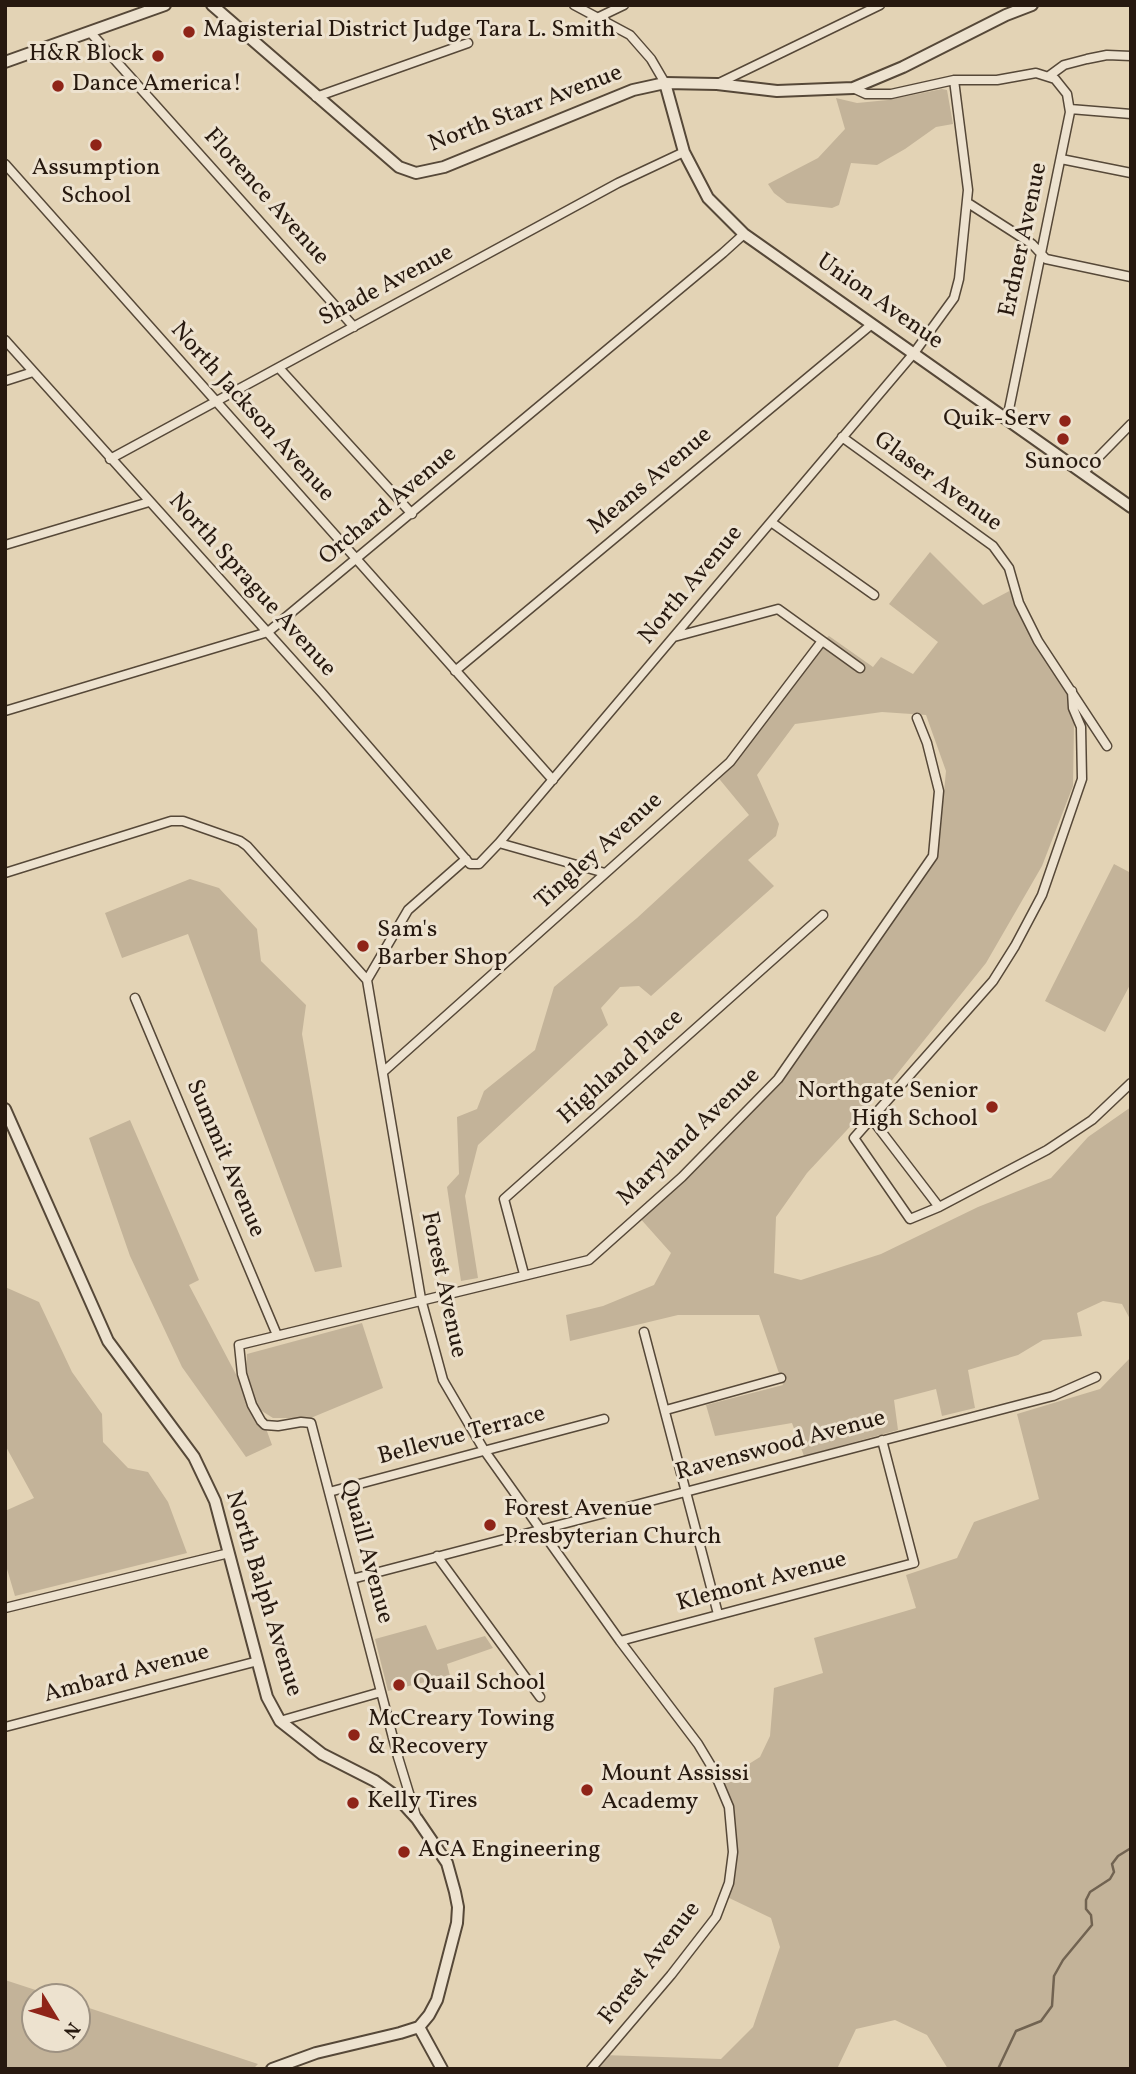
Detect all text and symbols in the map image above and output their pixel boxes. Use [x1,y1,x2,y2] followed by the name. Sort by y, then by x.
[203,18,616,46] place label: Magisterial District Judge Tara L. Smith
[181,24,197,40] marker: Magisterial District Judge Tara L. Smith
[29,42,144,70] place label: H&R Block
[150,48,166,64] marker: H&R Block
[425,60,627,160] street label: North Starr Avenue
[72,72,242,100] place label: Dance America!
[50,78,66,94] marker: Dance America!
[196,123,334,273] street label: Florence Avenue
[88,137,104,153] marker: Assumption School
[32,156,160,212] place label: Assumption School
[995,160,1055,320] street label: Erdner Avenue
[315,240,459,334] street label: Shade Avenue
[810,249,948,357] street label: Union Avenue
[163,317,339,509] street label: North Jackson Avenue
[943,407,1051,435] place label: Quik-Serv
[1057,413,1073,429] marker: Quik-Serv
[583,422,719,542] street label: Means Avenue
[867,427,1007,539] street label: Glaser Avenue
[1055,431,1071,447] marker: Sunoco
[314,441,464,573] street label: Orchard Avenue
[1024,450,1102,478] place label: Sunoco
[161,488,341,684] street label: North Sprague Avenue
[634,521,750,651] street label: North Avenue
[530,787,670,917] street label: Tingley Avenue
[377,918,507,974] place label: Sam's Barber Shop
[355,938,371,954] marker: Sam's Barber Shop
[553,1004,691,1132] street label: Highland Place
[613,1062,767,1214] street label: Maryland Avenue
[178,1076,270,1242] street label: Summit Avenue
[797,1079,978,1135] place label: Northgate Senior High School
[984,1099,1000,1115] marker: Northgate Senior High School
[412,1209,472,1361] street label: Forest Avenue
[375,1401,549,1473] street label: Bellevue Terrace
[673,1405,889,1489] street label: Ravenswood Avenue
[332,1477,398,1627] street label: Quaill Avenue
[217,1488,307,1700] street label: North Balph Avenue
[504,1497,721,1553] place label: Forest Avenue Presbyterian Church
[482,1517,498,1533] marker: Forest Avenue Presbyterian Church
[674,1546,850,1620] street label: Klemont Avenue
[41,1639,213,1711] street label: Ambard Avenue
[413,1671,545,1699] place label: Quail School
[391,1677,407,1693] marker: Quail School
[368,1707,555,1763] place label: McCreary Towing & Recovery
[346,1727,362,1743] marker: McCreary Towing & Recovery
[601,1762,749,1818] place label: Mount Assissi Academy
[579,1782,595,1798] marker: Mount Assissi Academy
[367,1789,478,1817] place label: Kelly Tires
[345,1795,361,1811] marker: Kelly Tires
[418,1838,600,1866] place label: ACA Engineering
[396,1844,412,1860] marker: ACA Engineering
[594,1897,708,2031] street label: Forest Avenue
[21,1983,91,2053] north arrow
[56,2016,85,2043] text: N

